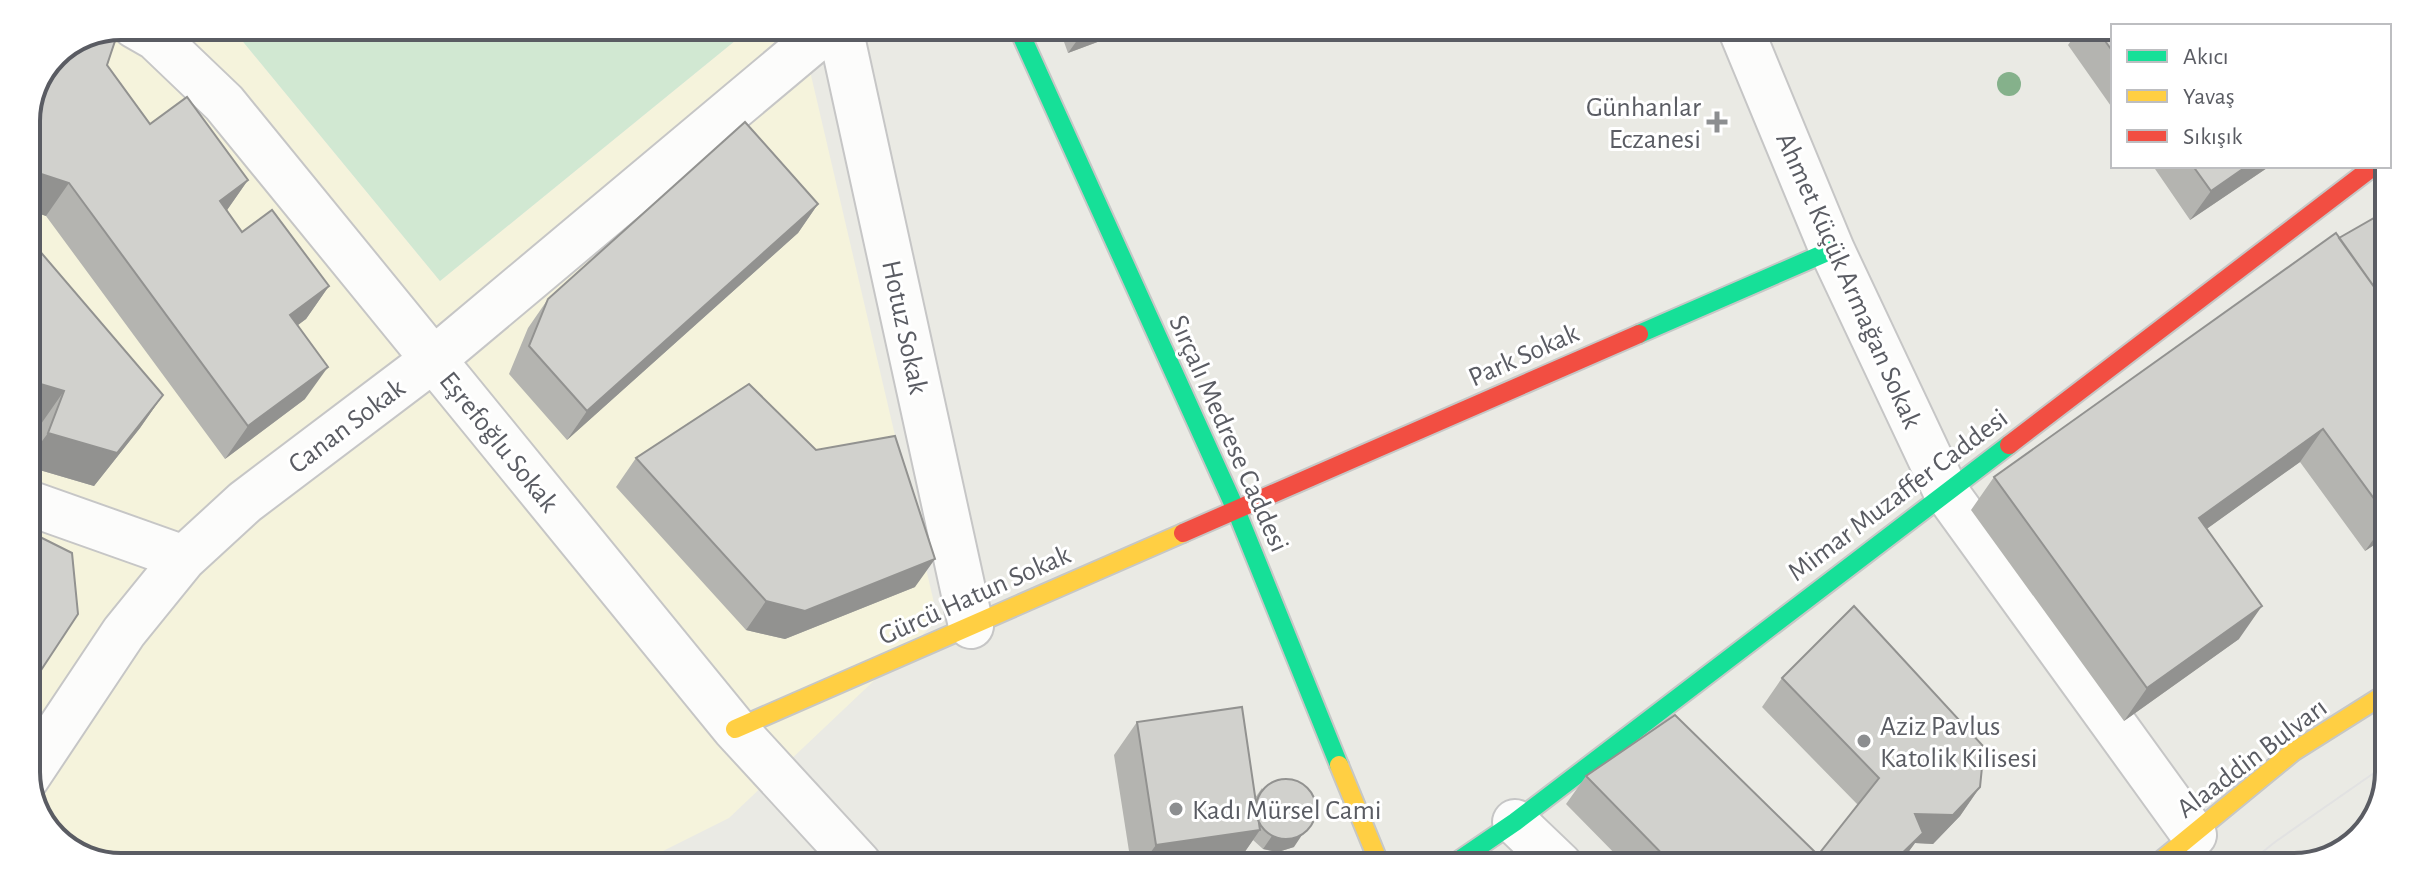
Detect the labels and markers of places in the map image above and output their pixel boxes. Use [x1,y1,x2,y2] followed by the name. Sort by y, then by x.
[1586,94,1701,154] place label: Günhanlar Eczanesi
[1708,113,1726,131] marker: Günhanlar Eczanesi
[1880,713,2038,773] place label: Aziz Pavlus Katolik Kilisesi
[1855,732,1873,750] marker: Aziz Pavlus Katolik Kilisesi
[1192,797,1382,825] place label: Kadı Mürsel Cami
[1167,800,1185,818] marker: Kadı Mürsel Cami

